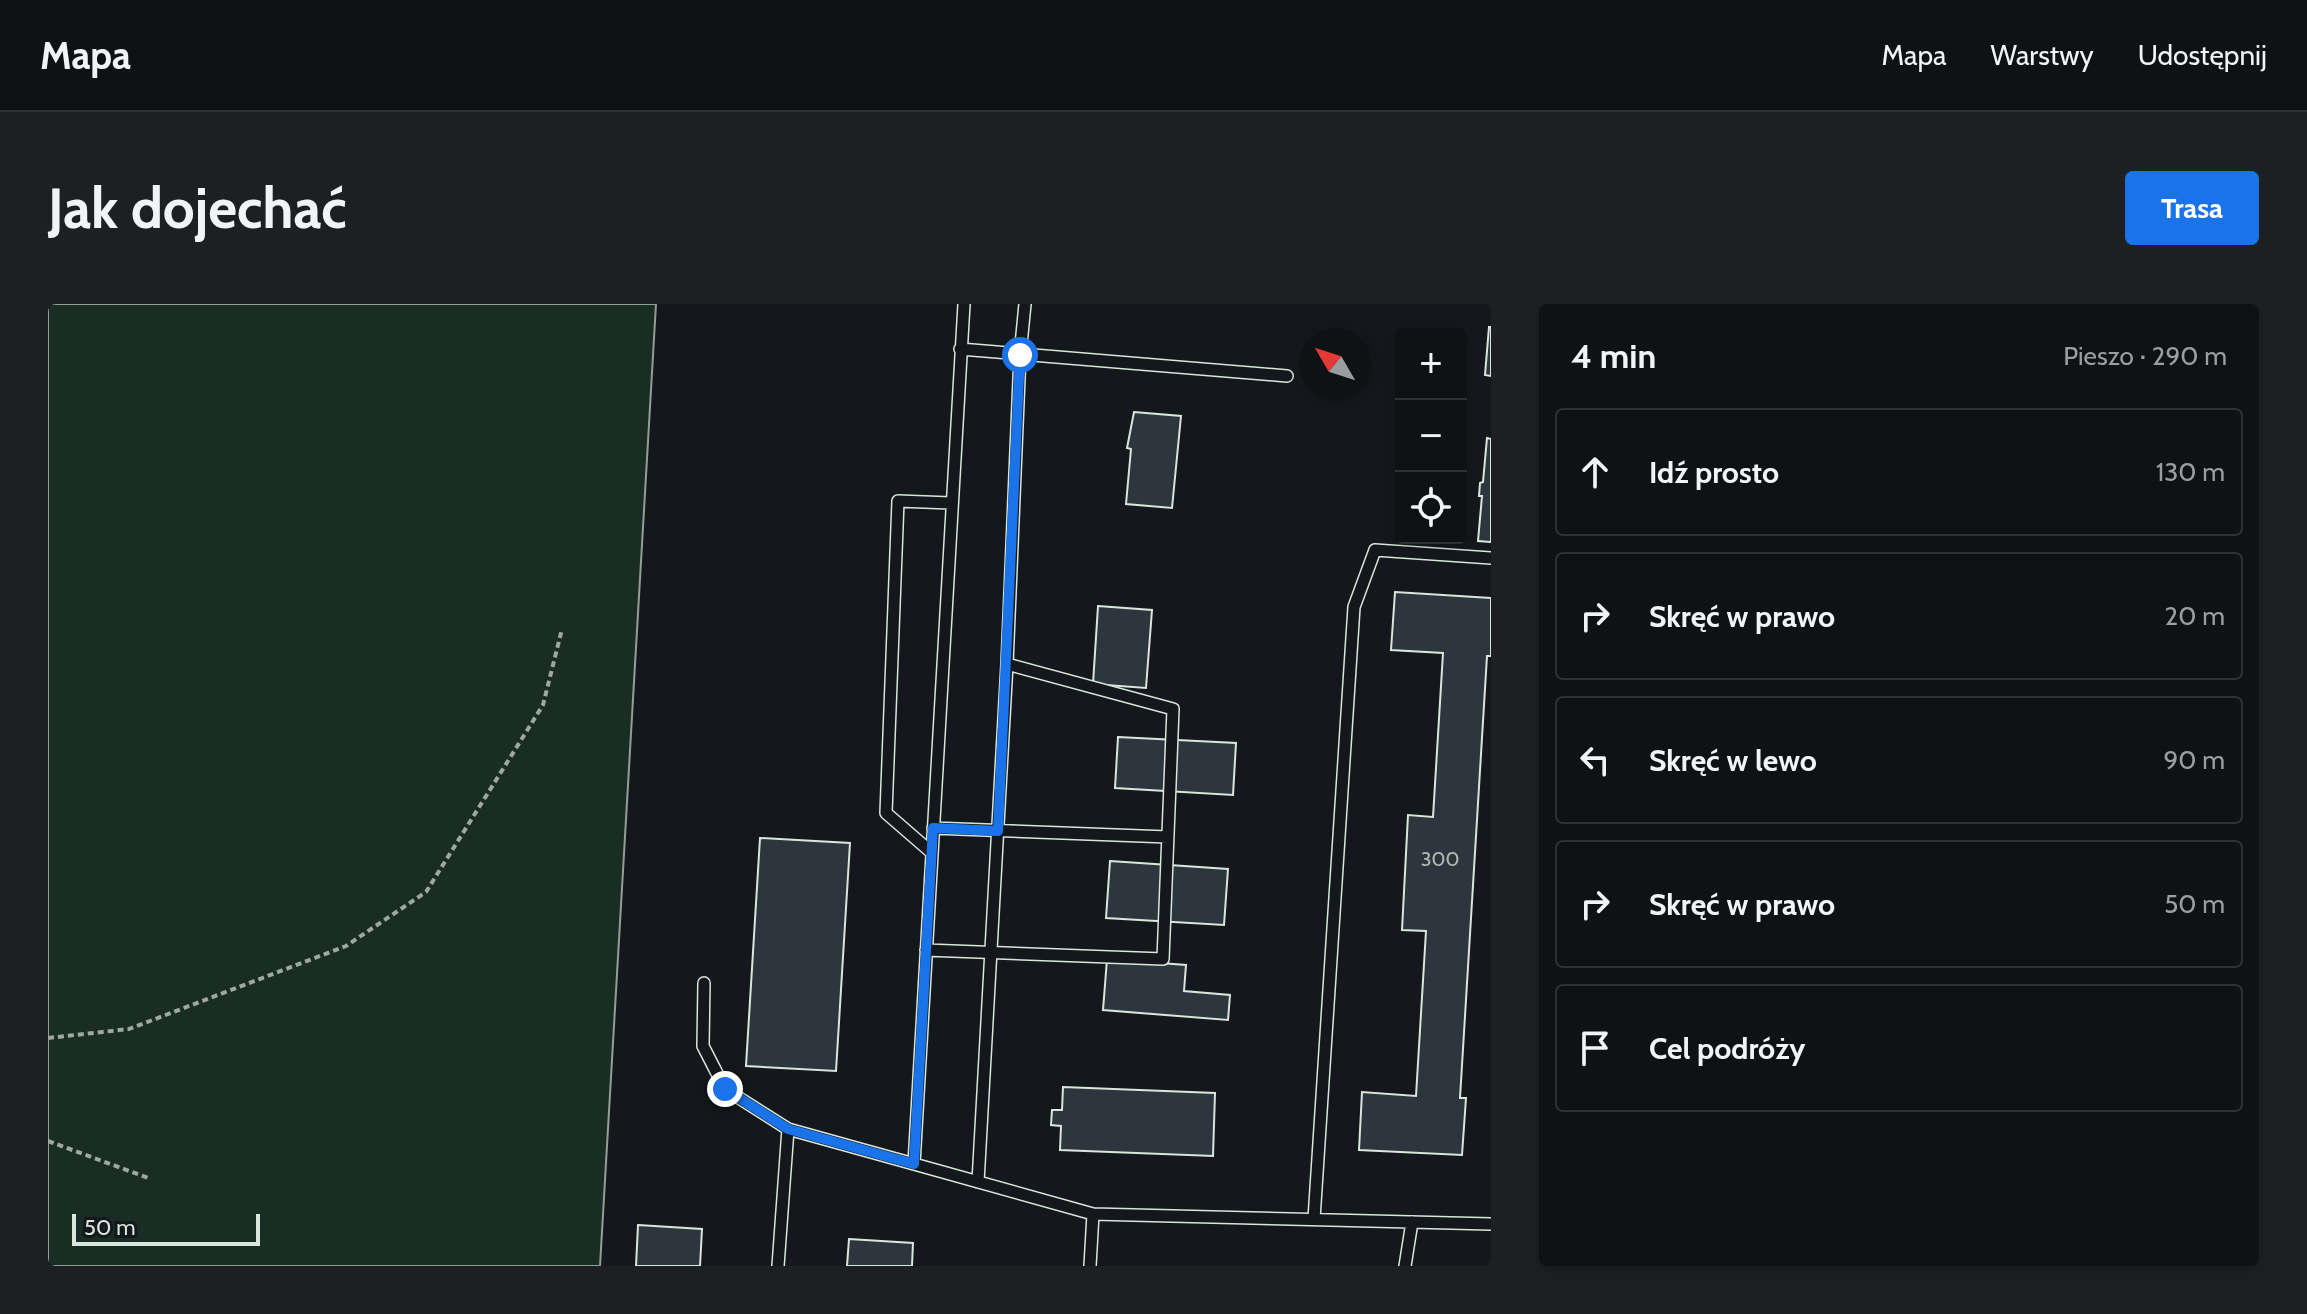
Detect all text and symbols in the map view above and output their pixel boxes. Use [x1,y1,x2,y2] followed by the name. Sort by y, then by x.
[40,32,131,79] text: Mapa
[1881,38,1947,72] text: Mapa
[1991,38,2094,72] text: Warstwy
[2138,38,2267,72] text: Udostępnij
[2125,171,2259,245] button: Trasa
[48,174,347,242] text: Jak dojechać
[1299,328,1371,400] north arrow
[1395,328,1467,544] map controls
[1395,328,1467,400] button: +
[1571,335,1656,377] text: 4 min
[1002,337,1038,373] route start
[2063,340,2227,372] text: Pieszo · 290 m
[1395,400,1467,472] button: −
[1573,450,1617,494] icon: ahead
[1649,454,1779,491] text: Idź prosto
[2156,456,2225,488] text: 130 m
[1395,472,1467,544] button: locate
[1573,594,1617,638] icon: right
[1649,598,1835,635] text: Skręć w prawo
[2165,600,2225,632] text: 20 m
[1573,738,1617,782] icon: left
[1649,742,1817,779] text: Skręć w lewo
[2163,744,2225,776] text: 90 m
[1421,847,1459,871] house number: 300
[1573,882,1617,926] icon: right
[1649,886,1835,923] text: Skręć w prawo
[2164,888,2225,920] text: 50 m
[1573,1026,1617,1070] icon: arrive
[1649,1030,1805,1067] text: Cel podróży
[707,1071,743,1107] route end
[72,1210,260,1246] scale bar
[84,1214,136,1241] text: 50 m

